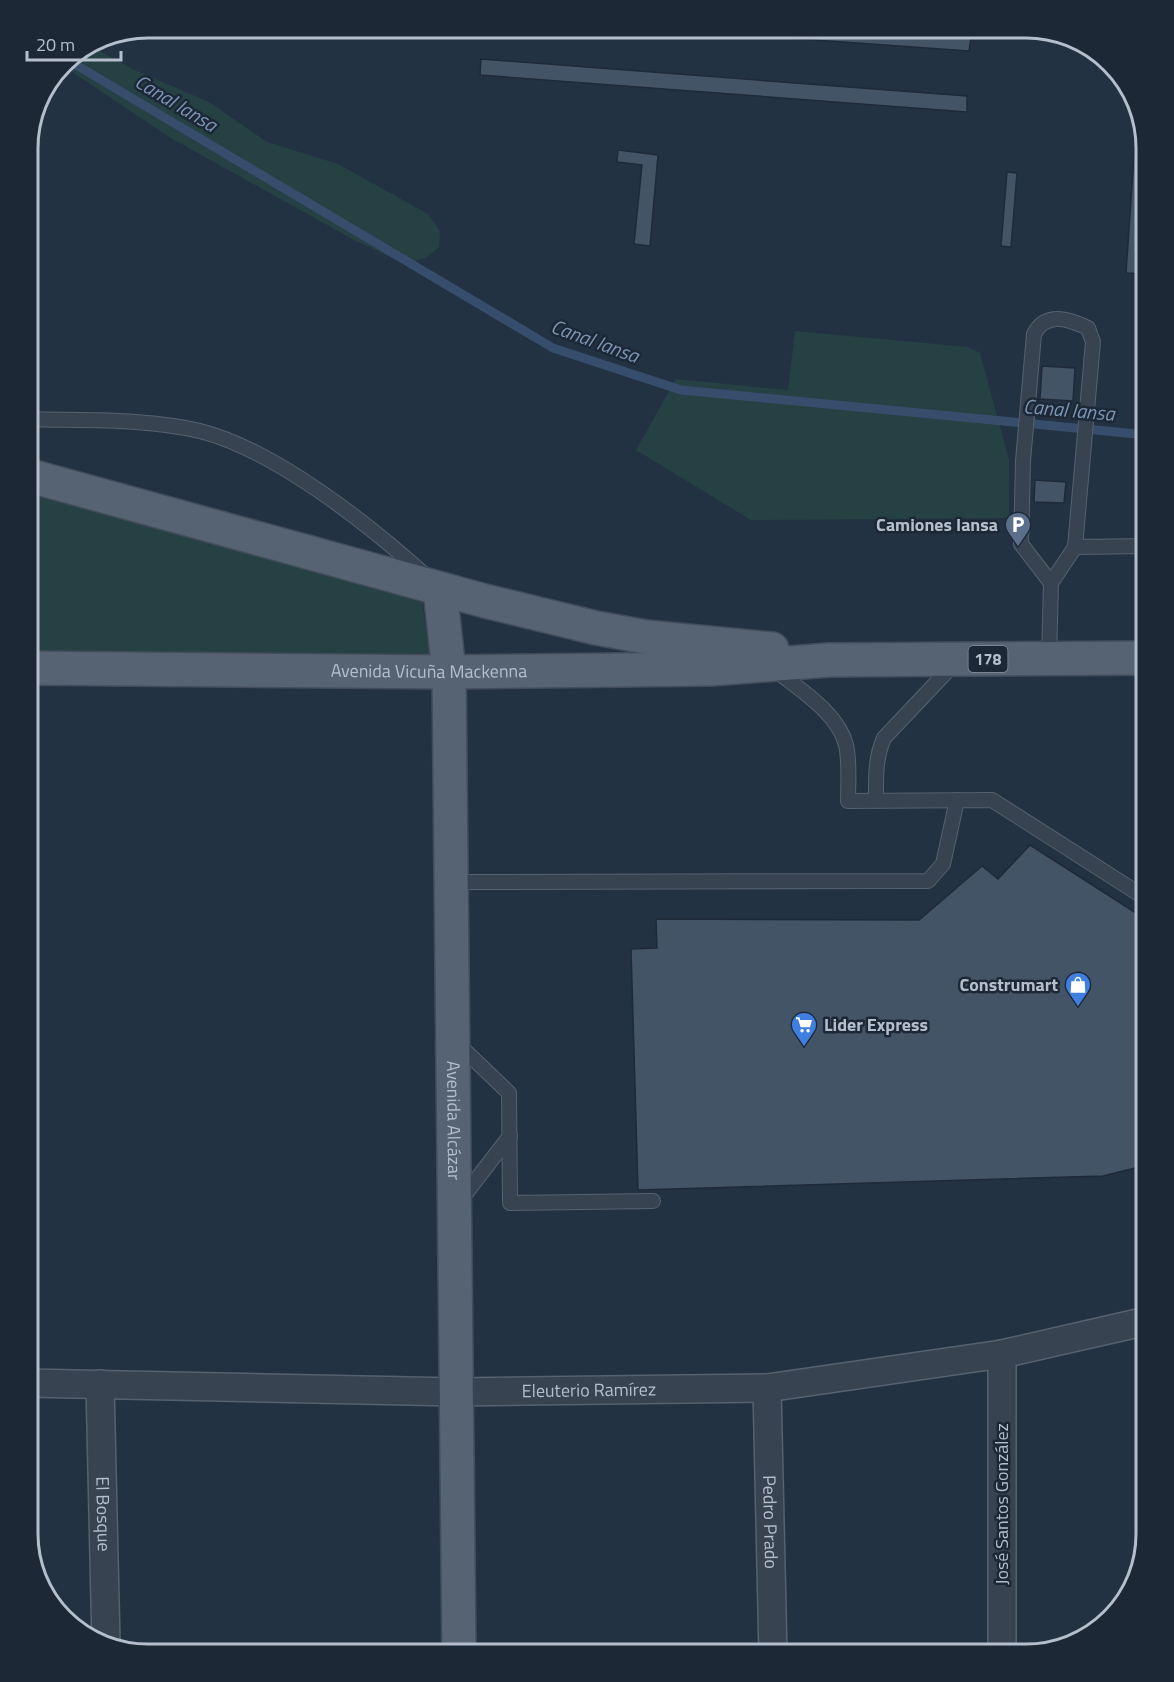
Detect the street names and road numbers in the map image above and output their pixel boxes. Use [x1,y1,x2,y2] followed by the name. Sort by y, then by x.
[968,646,1008,672] road number: 178
[331,657,527,685] street label: Avenida Vicuña Mackenna
[440,1061,468,1180] street label: Avenida Alcázar
[522,1375,656,1404] street label: Eleuterio Ramírez
[988,1423,1015,1585] street label: José Santos González
[756,1475,785,1569] street label: Pedro Prado
[89,1476,118,1552] street label: El Bosque

